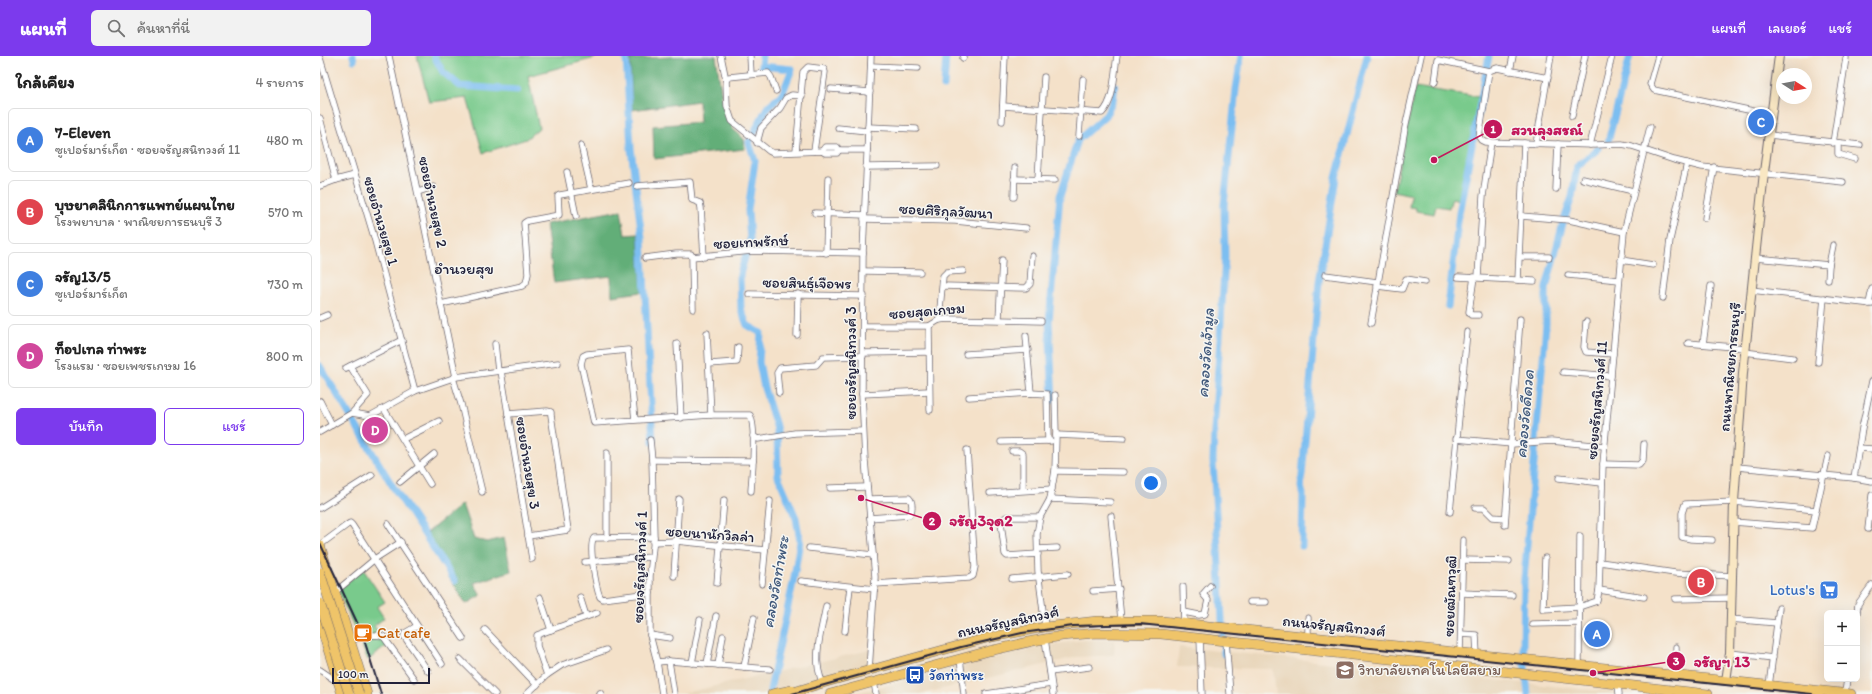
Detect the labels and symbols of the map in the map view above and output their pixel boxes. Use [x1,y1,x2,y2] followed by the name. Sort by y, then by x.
[1776,68,1812,104] north arrow
[1748,107,1774,137] pin: C
[1483,115,1591,143] callout: สวนลุงสรณ์
[1511,120,1583,141] text: สวนลุงสรณ์
[1490,122,1496,136] text: 1
[414,155,451,250] street label: ซอยอำนวยสุข 2
[359,174,402,268] street label: ซอยอำนวยสุข 1
[899,200,993,223] street label: ซอยศิริกุลวัฒนา
[713,231,789,253] street label: ซอยเทพรักษ์
[434,259,494,279] district label: อำนวยสุข
[762,273,852,294] street label: ซอยสินธุ์เจือพร
[888,299,966,324] street label: ซอยสุดเกษม
[1715,302,1746,432] street label: ถนนพาณิชยการธนบุรี
[842,306,860,420] street label: ซอยจรัญสนิทวงศ์ 3
[1193,308,1219,398] water label: คลองวัดเจ้ามูล
[1583,340,1611,460] street label: ซอยจรัญสนิทวงศ์ 11
[1511,368,1538,459] water label: คลองวัดดีดวด
[362,415,388,445] pin: D
[511,416,544,511] street label: ซอยอำนวยสุข 3
[1141,473,1161,493] your location
[922,507,1021,535] callout: จรัญ3จุด2
[629,511,651,623] street label: ซอยจรัญสนิทวงศ์ 1
[949,511,1013,532] text: จรัญ3จุด2
[929,514,936,528] text: 2
[665,522,755,546] street label: ซอยนานักวิลล่า
[758,533,793,629] water label: คลองวัดท่าพระ
[1440,555,1461,637] street label: ซอยฒัณฑวุฒิ
[1688,567,1714,597] pin: B
[1818,579,1840,601] supermarket icon: Lotus's
[1770,581,1815,599] place label: Lotus's
[956,602,1060,642] street label: ถนนจรัญสนิทวงศ์
[1282,612,1386,640] street label: ถนนจรัญสนิทวงศ์
[1584,619,1610,649] pin: A
[352,622,374,644] cafe icon: Cat cafe
[377,624,431,642] place label: Cat cafe
[1666,647,1758,675] callout: จรัญฯ 13
[1694,652,1750,671] text: จรัญฯ 13
[1673,654,1680,668] text: 3
[1334,659,1356,681] school or university icon: วิทยาลัยเทคโนโลยีสยาม
[1357,661,1501,679] place label: วิทยาลัยเทคโนโลยีสยาม
[904,664,926,686] bus stop icon: วัดท่าพระ
[332,666,430,685] scale bar
[929,666,984,684] place label: วัดท่าพระ

